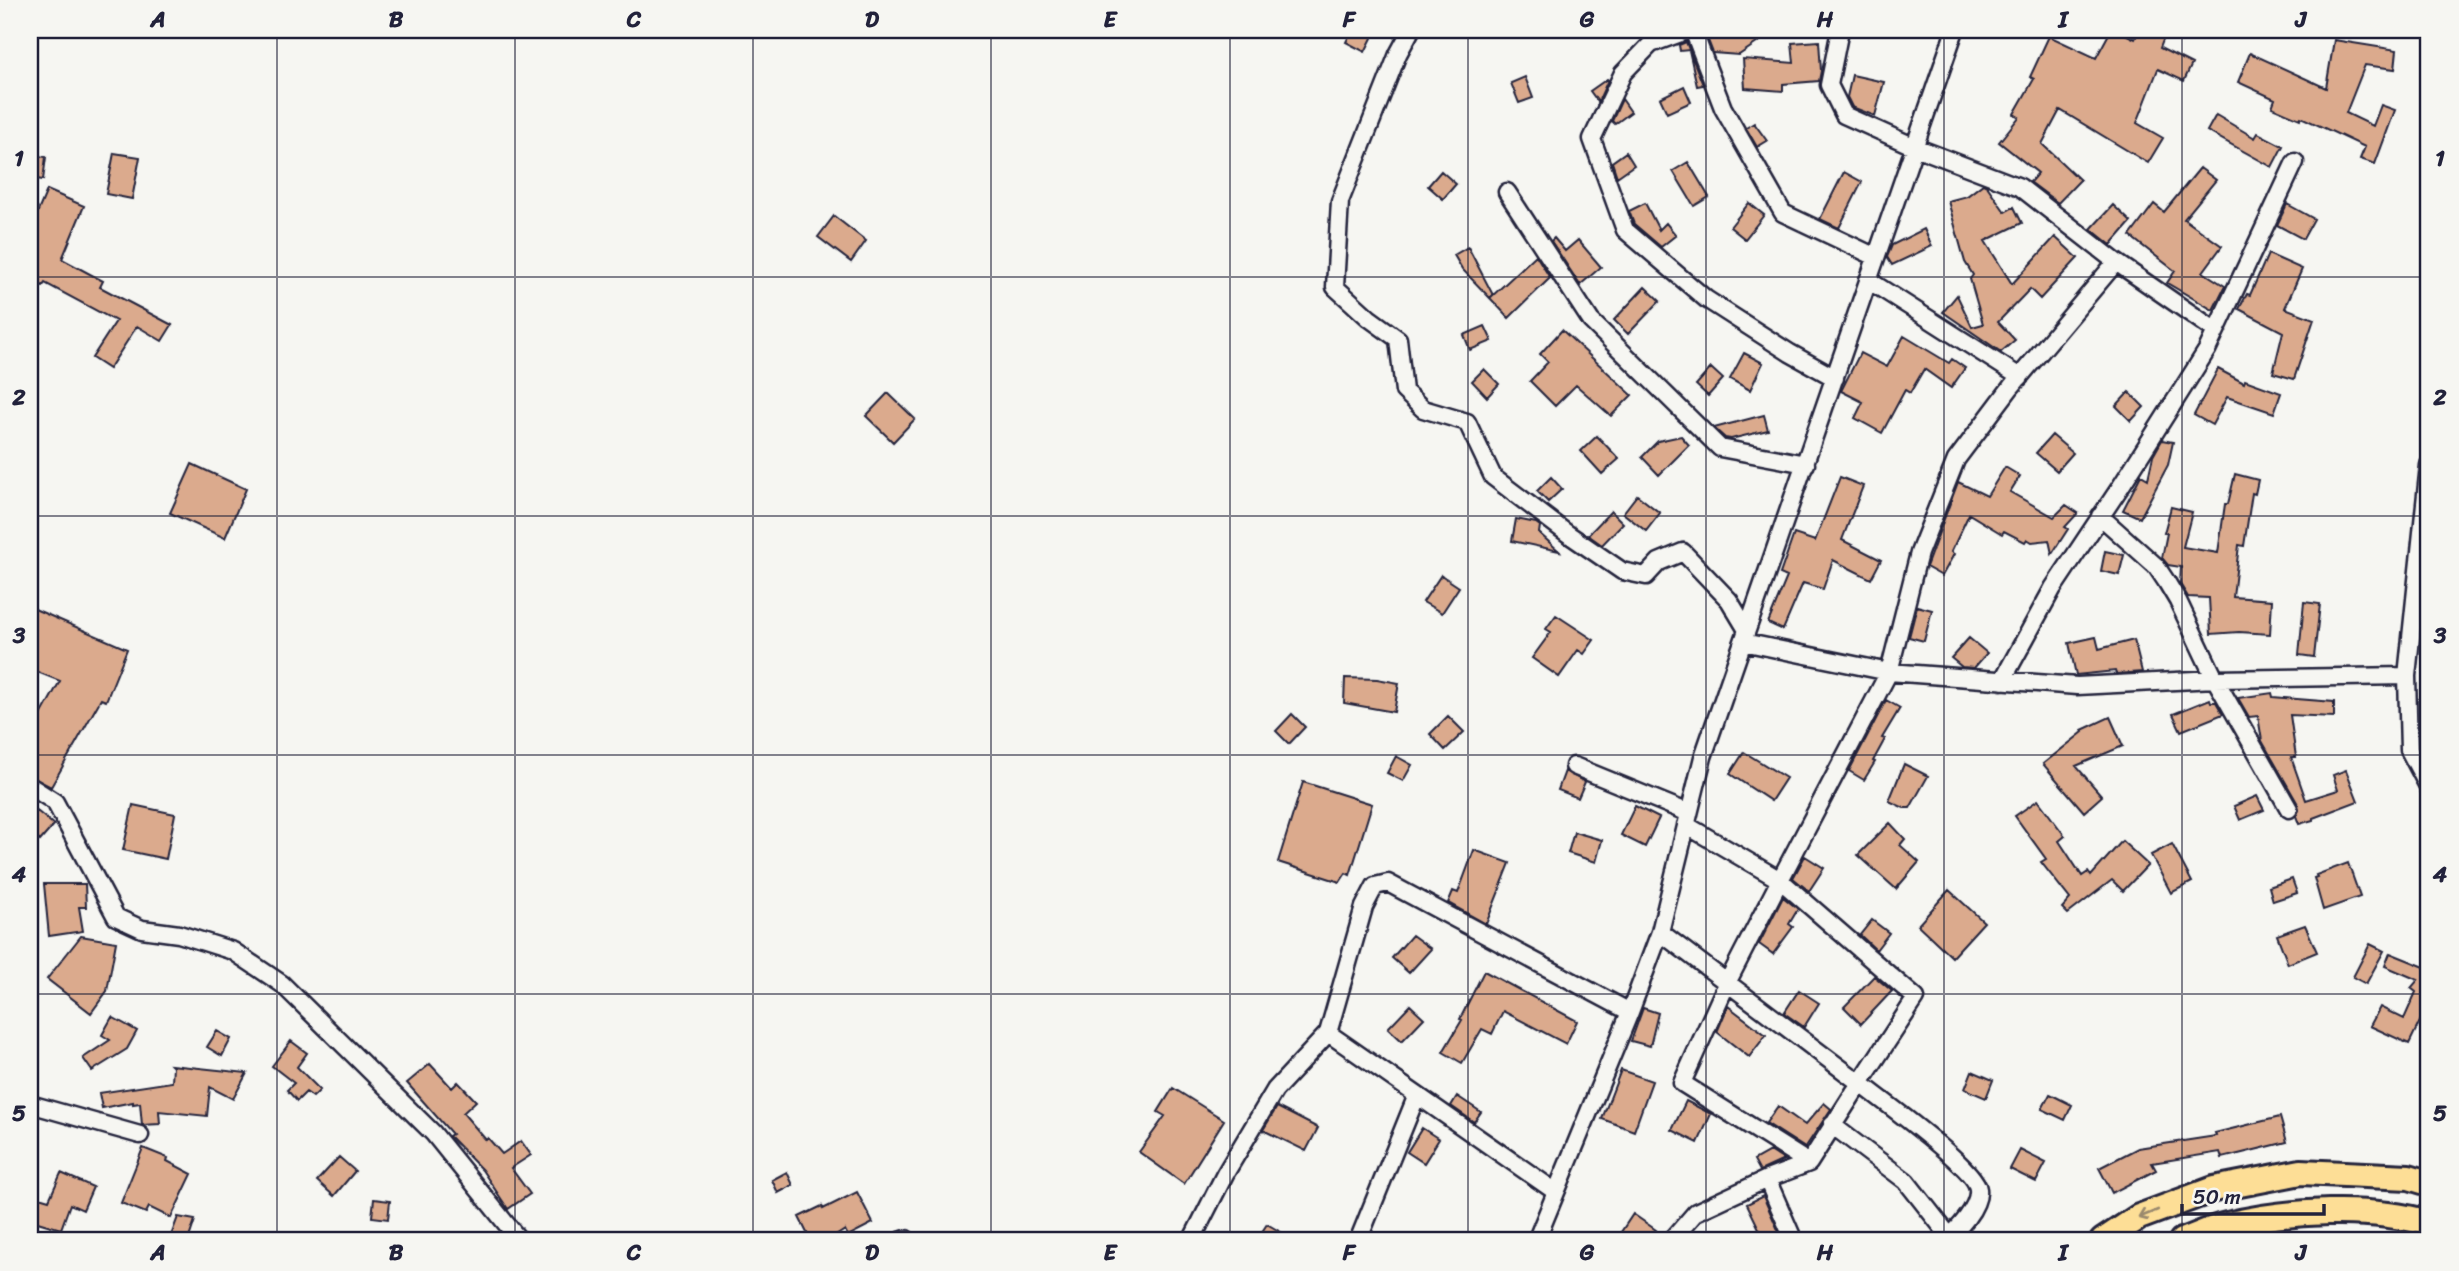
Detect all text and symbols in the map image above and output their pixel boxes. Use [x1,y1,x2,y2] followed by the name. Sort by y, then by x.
[149,0,166,40] text: A
[389,0,404,40] text: B
[626,0,642,40] text: C
[865,0,880,40] text: D
[1104,0,1119,40] text: E
[1342,0,1357,40] text: F
[1579,0,1595,40] text: G
[1816,0,1834,40] text: H
[2057,0,2069,40] text: I
[2294,0,2308,40] text: J
[14,138,24,179] text: 1
[2435,138,2445,179] text: 1
[11,377,26,418] text: 2
[2432,377,2447,418] text: 2
[12,615,26,656] text: 3
[2433,615,2447,656] text: 3
[11,854,27,895] text: 4
[2432,854,2448,895] text: 4
[12,1093,26,1134] text: 5
[2433,1093,2447,1134] text: 5
[2182,1173,2324,1217] scale bar
[2193,1178,2241,1216] text: 50 m
[2137,1208,2159,1221] one-way arrow
[149,1232,166,1271] text: A
[389,1232,404,1271] text: B
[626,1232,642,1271] text: C
[865,1232,880,1271] text: D
[1104,1232,1119,1271] text: E
[1342,1232,1357,1271] text: F
[1579,1232,1595,1271] text: G
[1816,1232,1834,1271] text: H
[2057,1232,2069,1271] text: I
[2294,1232,2308,1271] text: J

